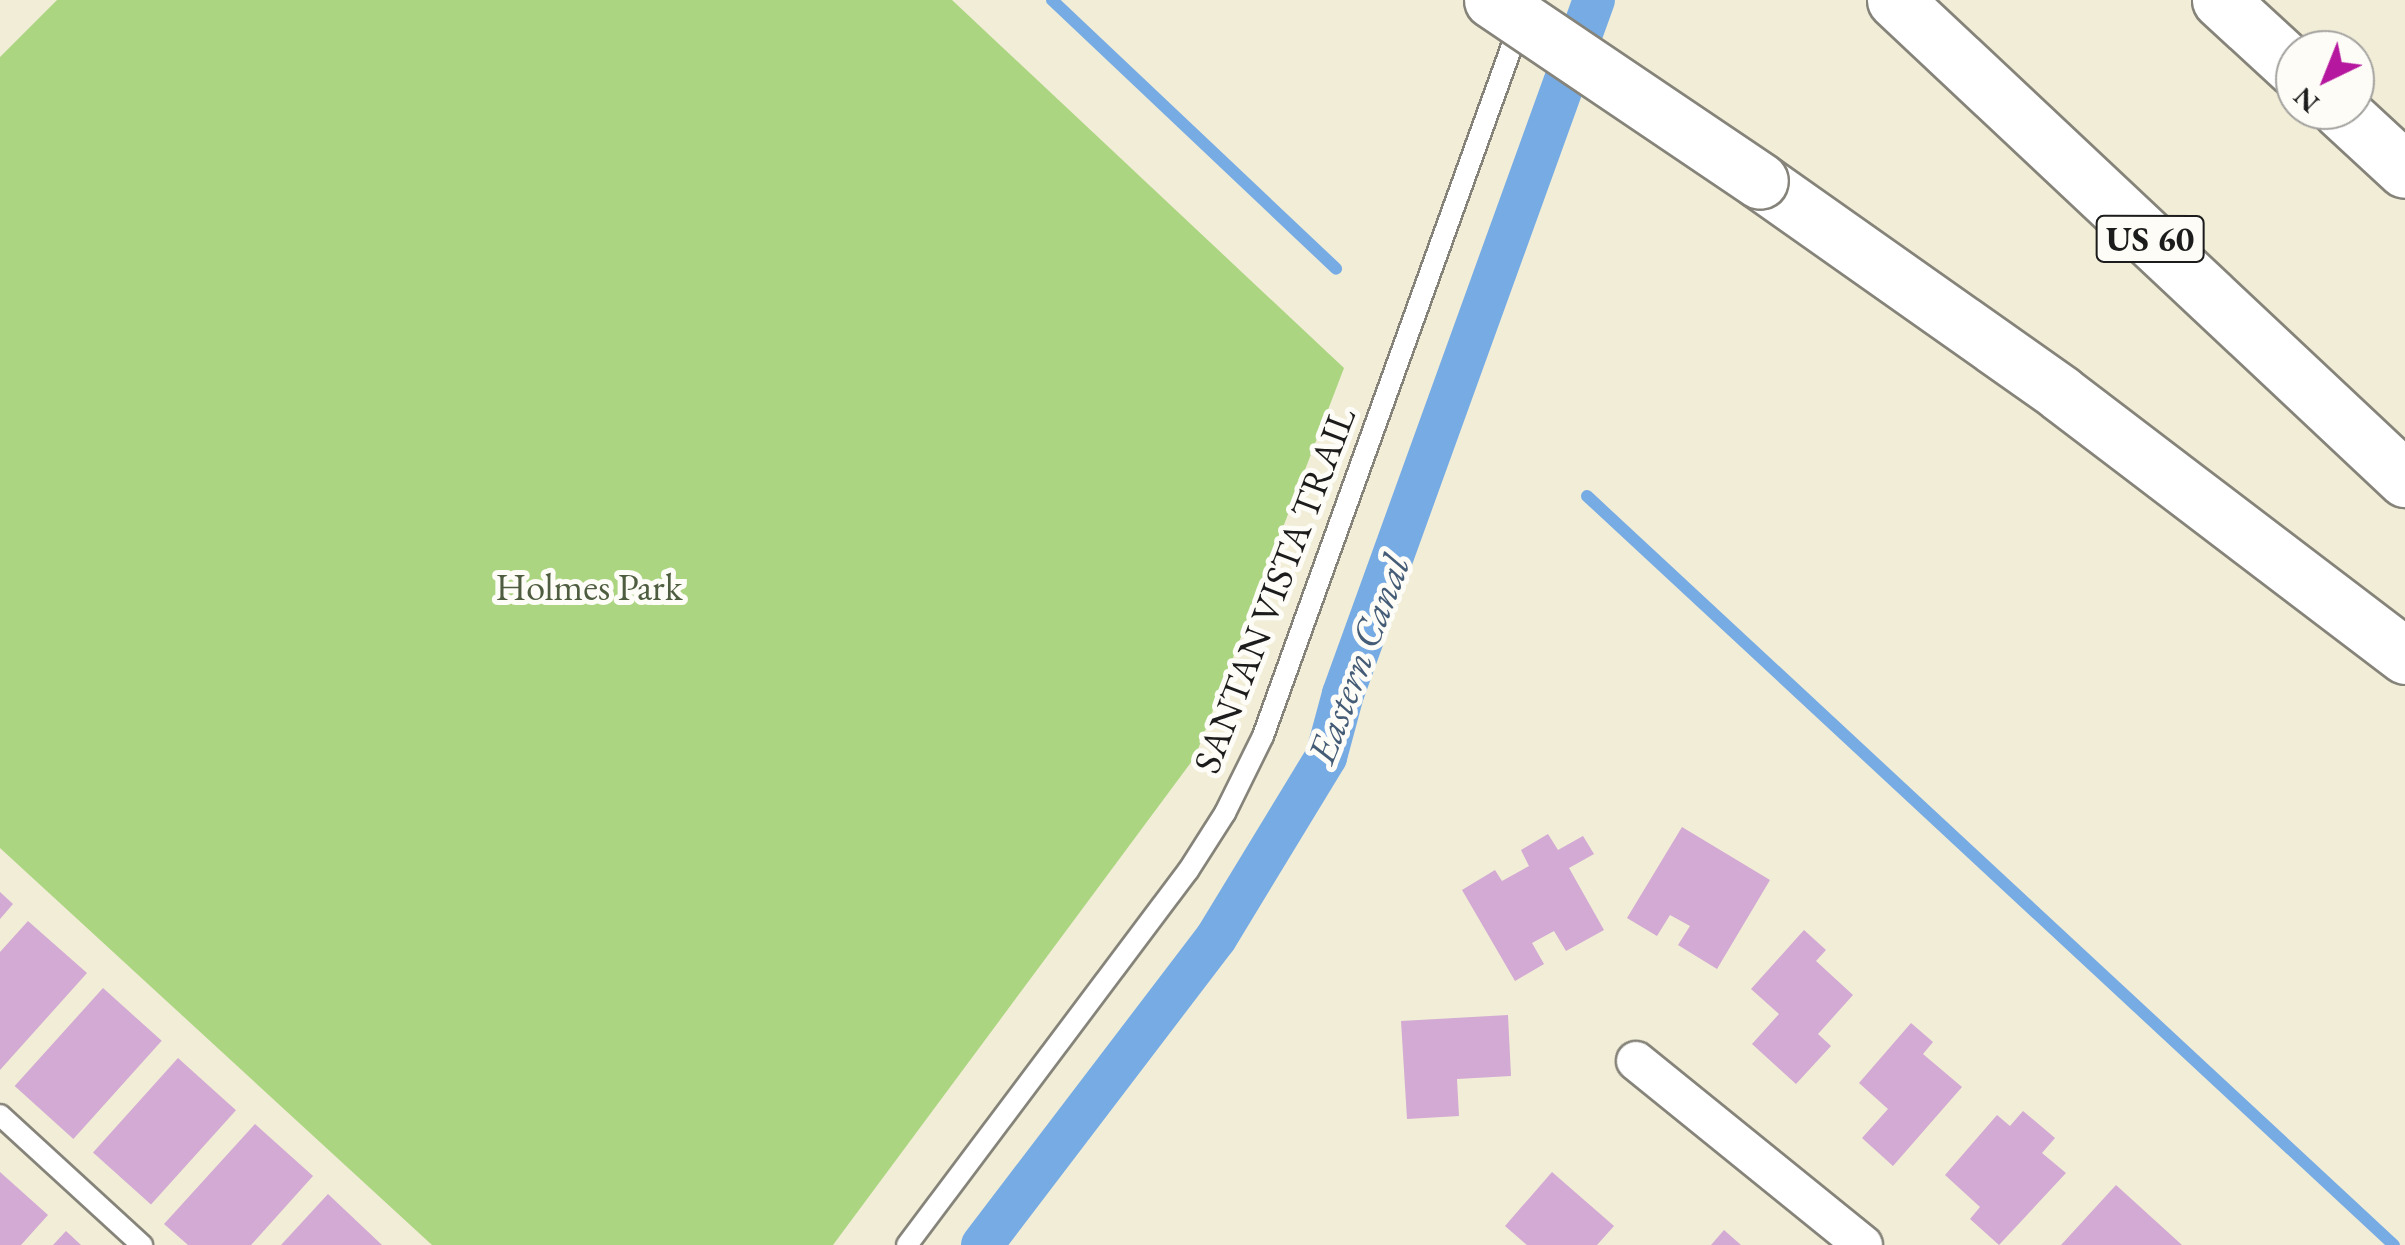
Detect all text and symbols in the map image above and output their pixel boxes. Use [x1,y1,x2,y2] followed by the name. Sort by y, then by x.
[2275,30,2375,130] north arrow
[2285,80,2326,121] text: N
[2095,209,2205,269] road number: US 60
[1183,401,1365,779] street label: SANTAN VISTA TRAIL
[1296,548,1420,770] water label: Eastern Canal
[495,564,683,610] park label: Holmes Park

